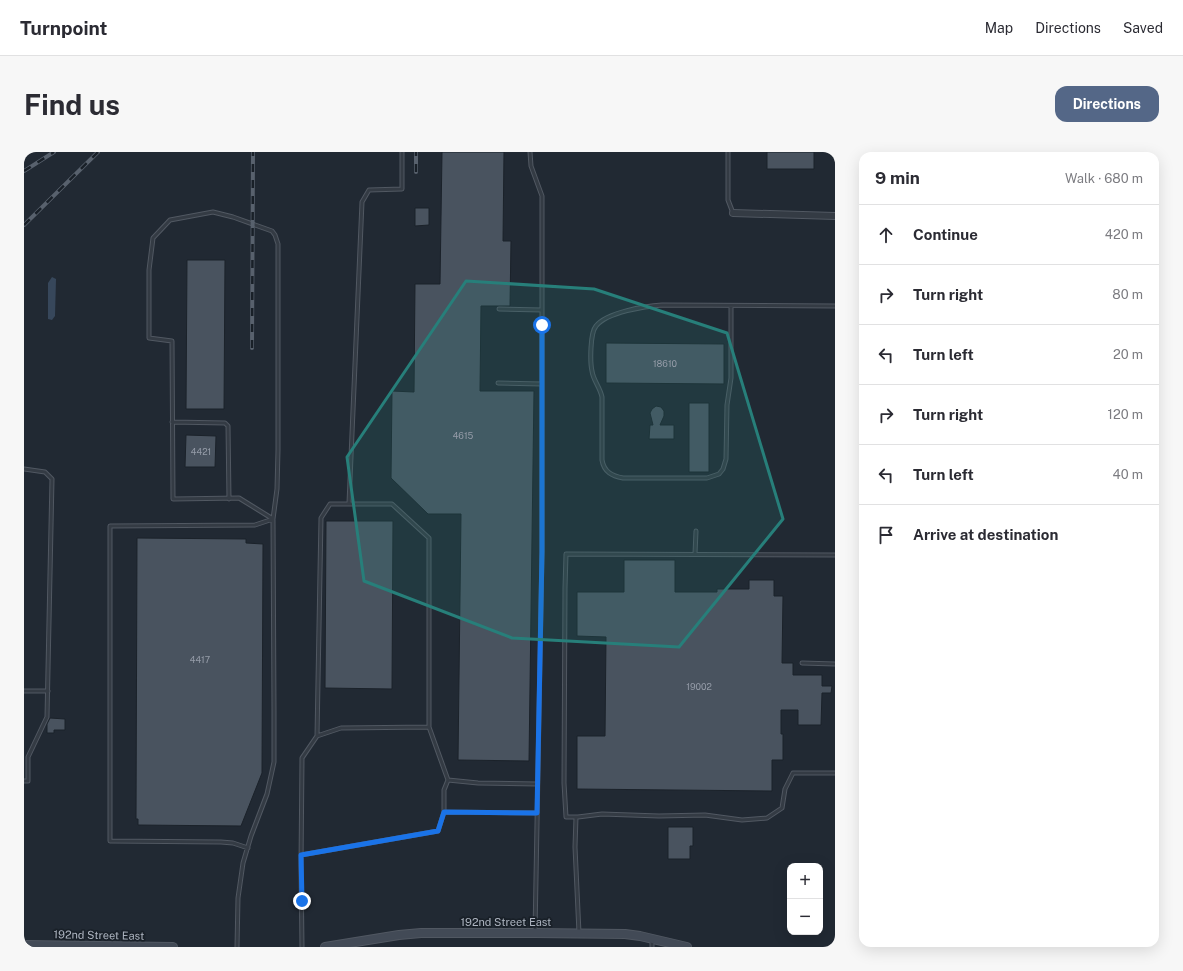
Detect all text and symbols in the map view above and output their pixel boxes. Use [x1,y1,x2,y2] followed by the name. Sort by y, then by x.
[20,17,107,39] text: Turnpoint
[985,20,1013,36] text: Map
[1035,20,1101,36] text: Directions
[1123,20,1163,36] text: Saved
[1055,86,1159,122] button: Directions
[24,88,120,121] text: Find us
[875,168,920,188] text: 9 min
[1065,171,1143,186] text: Walk · 680 m
[875,224,897,246] icon: ahead
[913,226,978,243] text: Continue
[1105,227,1143,242] text: 420 m
[875,284,897,306] icon: right
[913,286,983,303] text: Turn right
[1112,287,1143,302] text: 80 m
[533,316,551,334] route start
[875,344,897,366] icon: left
[913,346,974,363] text: Turn left
[1113,347,1143,362] text: 20 m
[653,358,678,369] house number: 18610
[875,404,897,426] icon: right
[913,406,983,423] text: Turn right
[1108,407,1143,422] text: 120 m
[453,430,474,441] house number: 4615
[191,446,211,457] house number: 4421
[875,464,897,486] icon: left
[913,466,974,483] text: Turn left
[1112,467,1143,482] text: 40 m
[875,524,897,546] icon: arrive
[913,526,1058,543] text: Arrive at destination
[190,654,210,665] house number: 4417
[686,681,712,692] house number: 19002
[787,863,823,935] map controls
[787,863,823,899] button: +
[293,892,311,910] route end
[787,899,823,935] button: −
[461,916,551,928] street label: 192nd Street East
[54,928,144,942] street label: 192nd Street East

